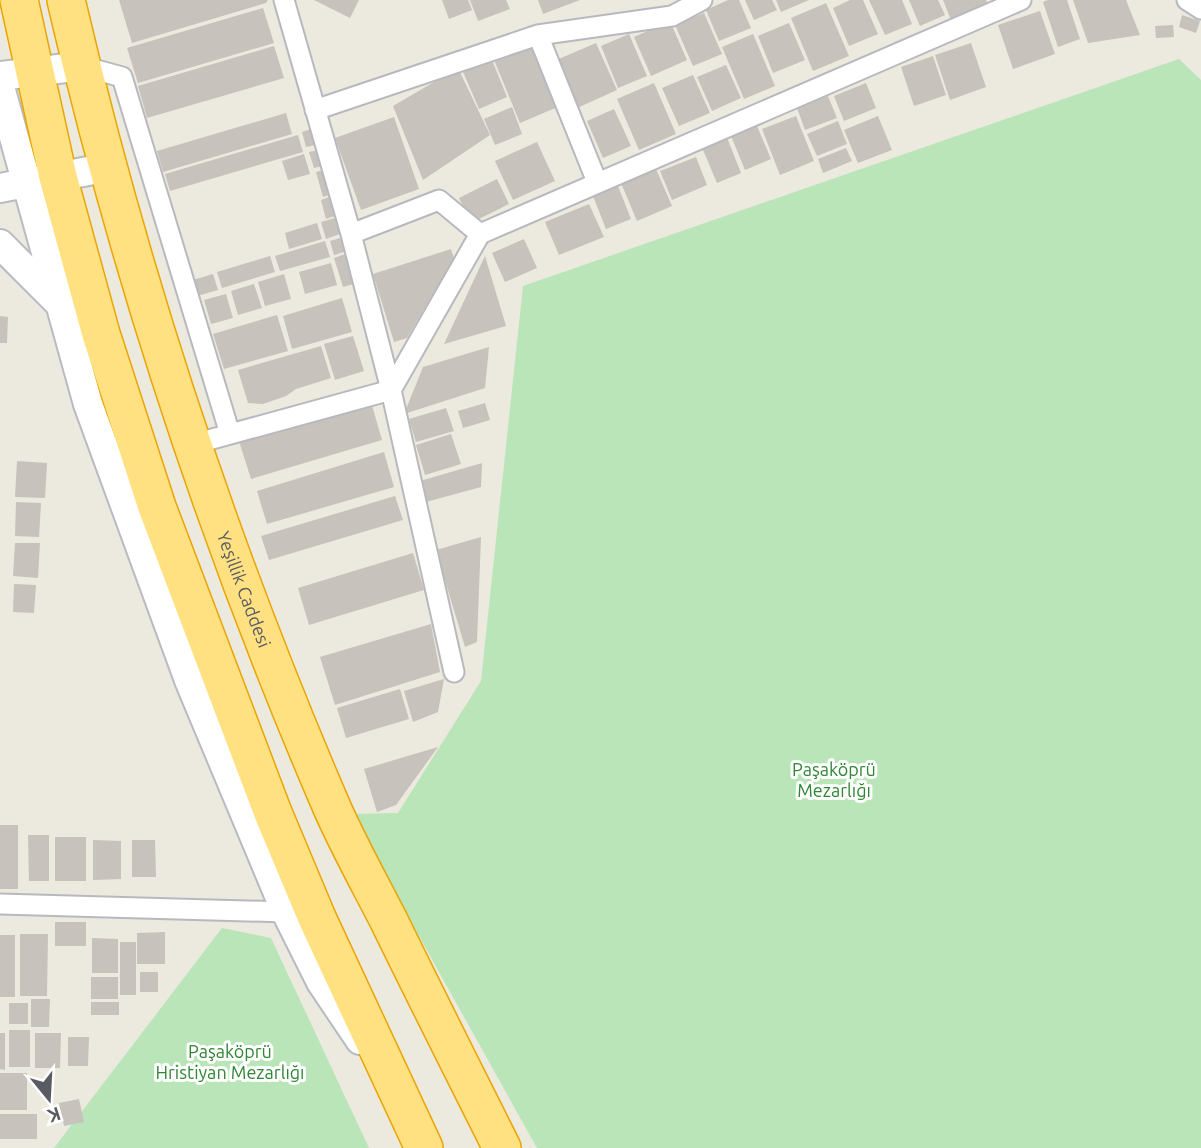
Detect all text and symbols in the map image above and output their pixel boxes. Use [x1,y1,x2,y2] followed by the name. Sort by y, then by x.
[214,528,275,650] street label: Yeşillik Caddesi
[792,759,876,800] park label: Paşaköprü Mezarlığı
[156,1041,305,1082] park label: Paşaköprü Hristiyan Mezarlığı
[14,1064,84,1134] north arrow
[45,1103,64,1128] text: K

